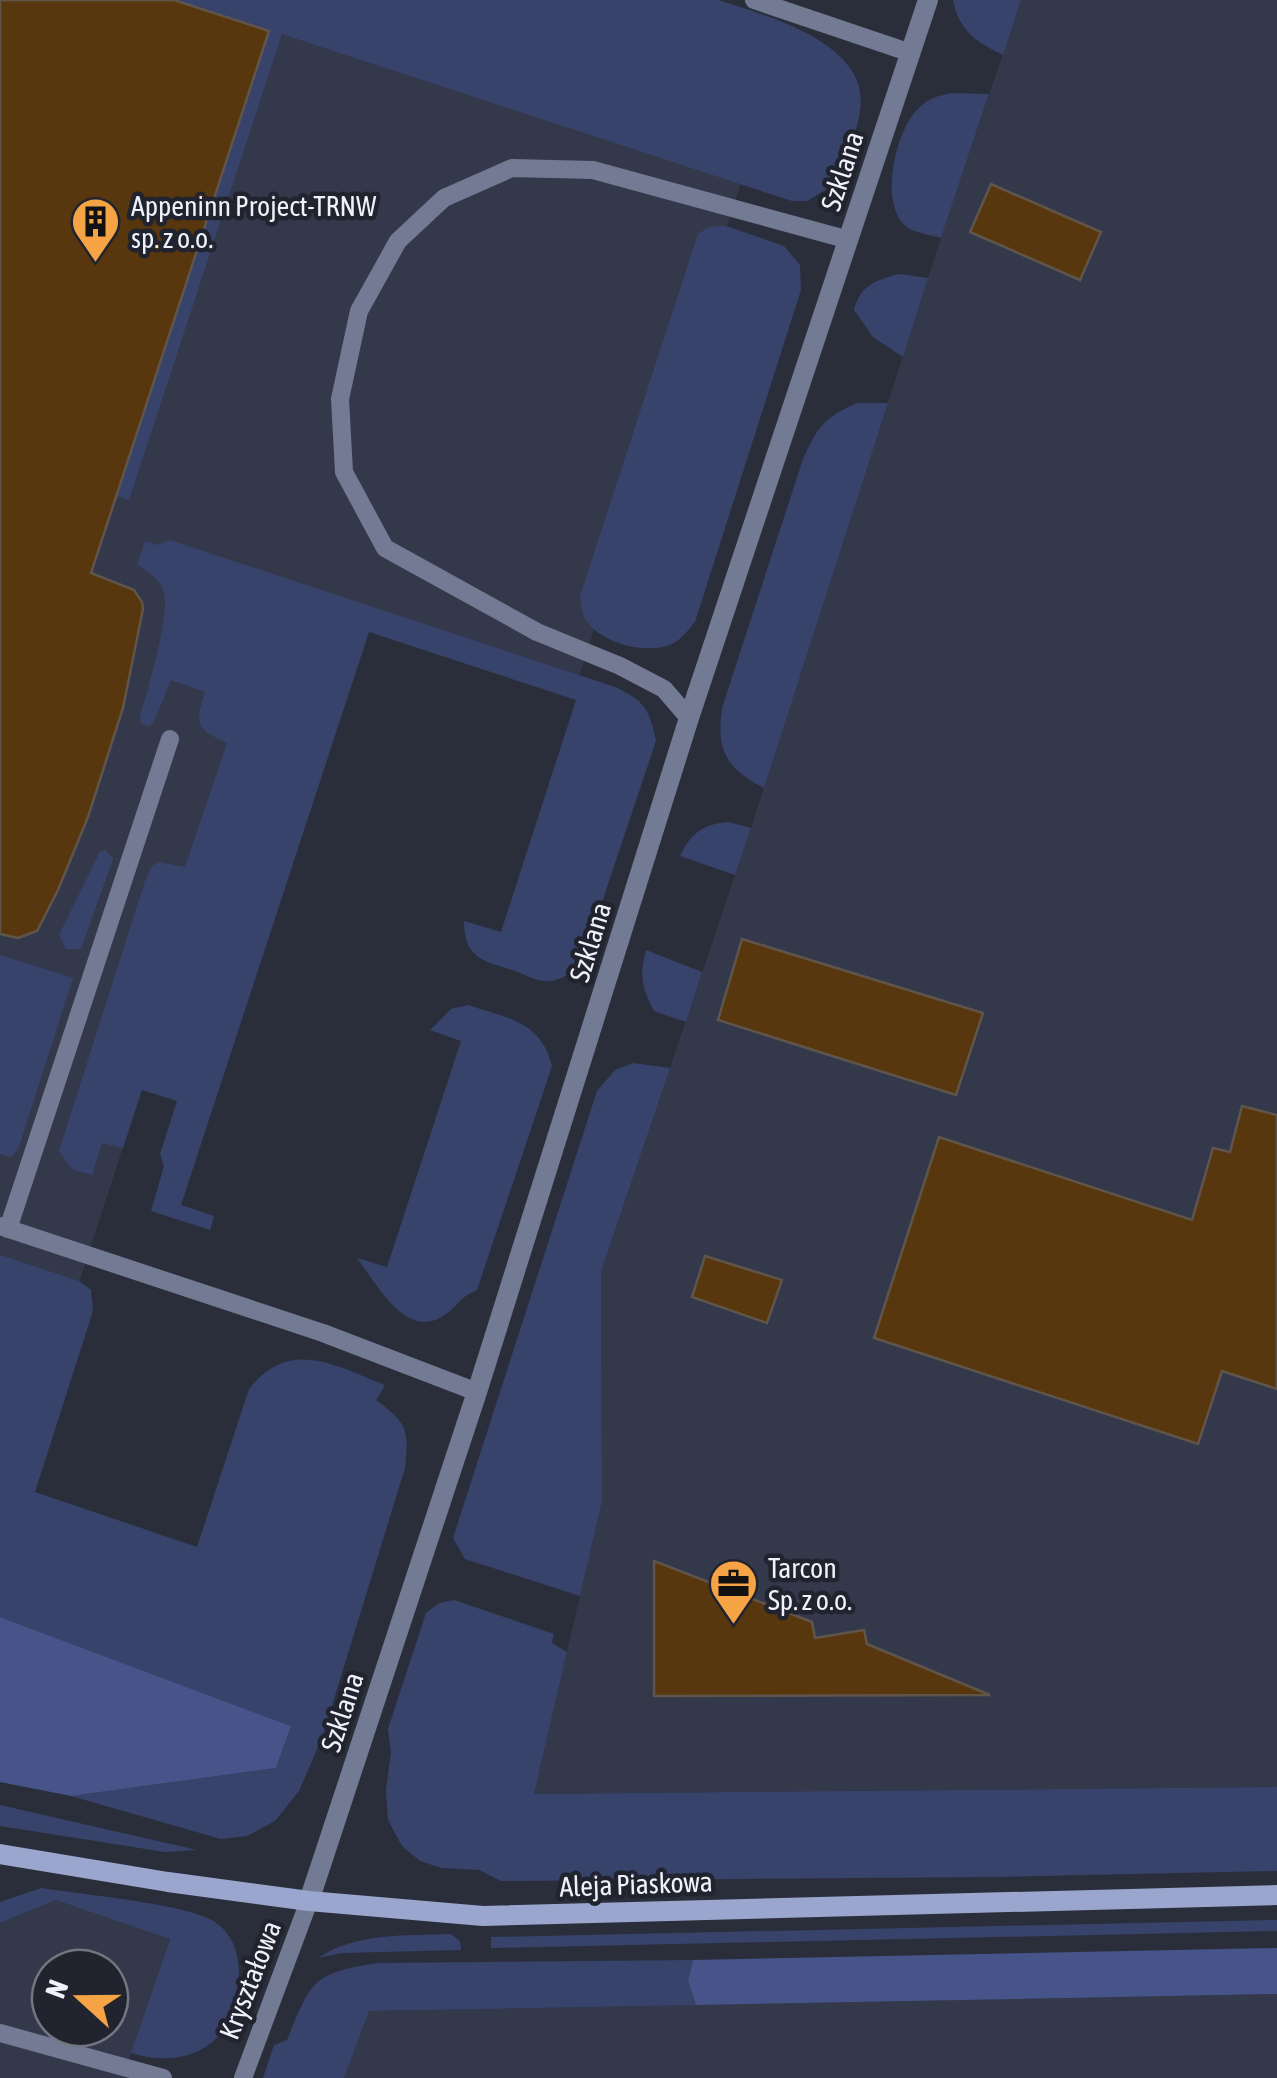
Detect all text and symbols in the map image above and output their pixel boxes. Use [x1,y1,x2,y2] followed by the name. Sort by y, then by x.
[814,127,870,215] street label: Szklana
[131,190,377,254] place label: Appeninn Project-TRNW sp. z o.o.
[70,196,122,264] building icon: Appeninn Project-TRNW sp. z o.o.
[563,898,617,986] street label: Szklana
[768,1552,852,1616] place label: Tarcon Sp. z o.o.
[707,1558,759,1626] office icon: Tarcon Sp. z o.o.
[314,1668,370,1756] street label: Szklana
[559,1865,713,1903] street label: Aleja Piaskowa
[213,1916,287,2044] street label: Kryształowa
[30,1948,130,2048] north arrow
[39,1976,75,2002] text: N

